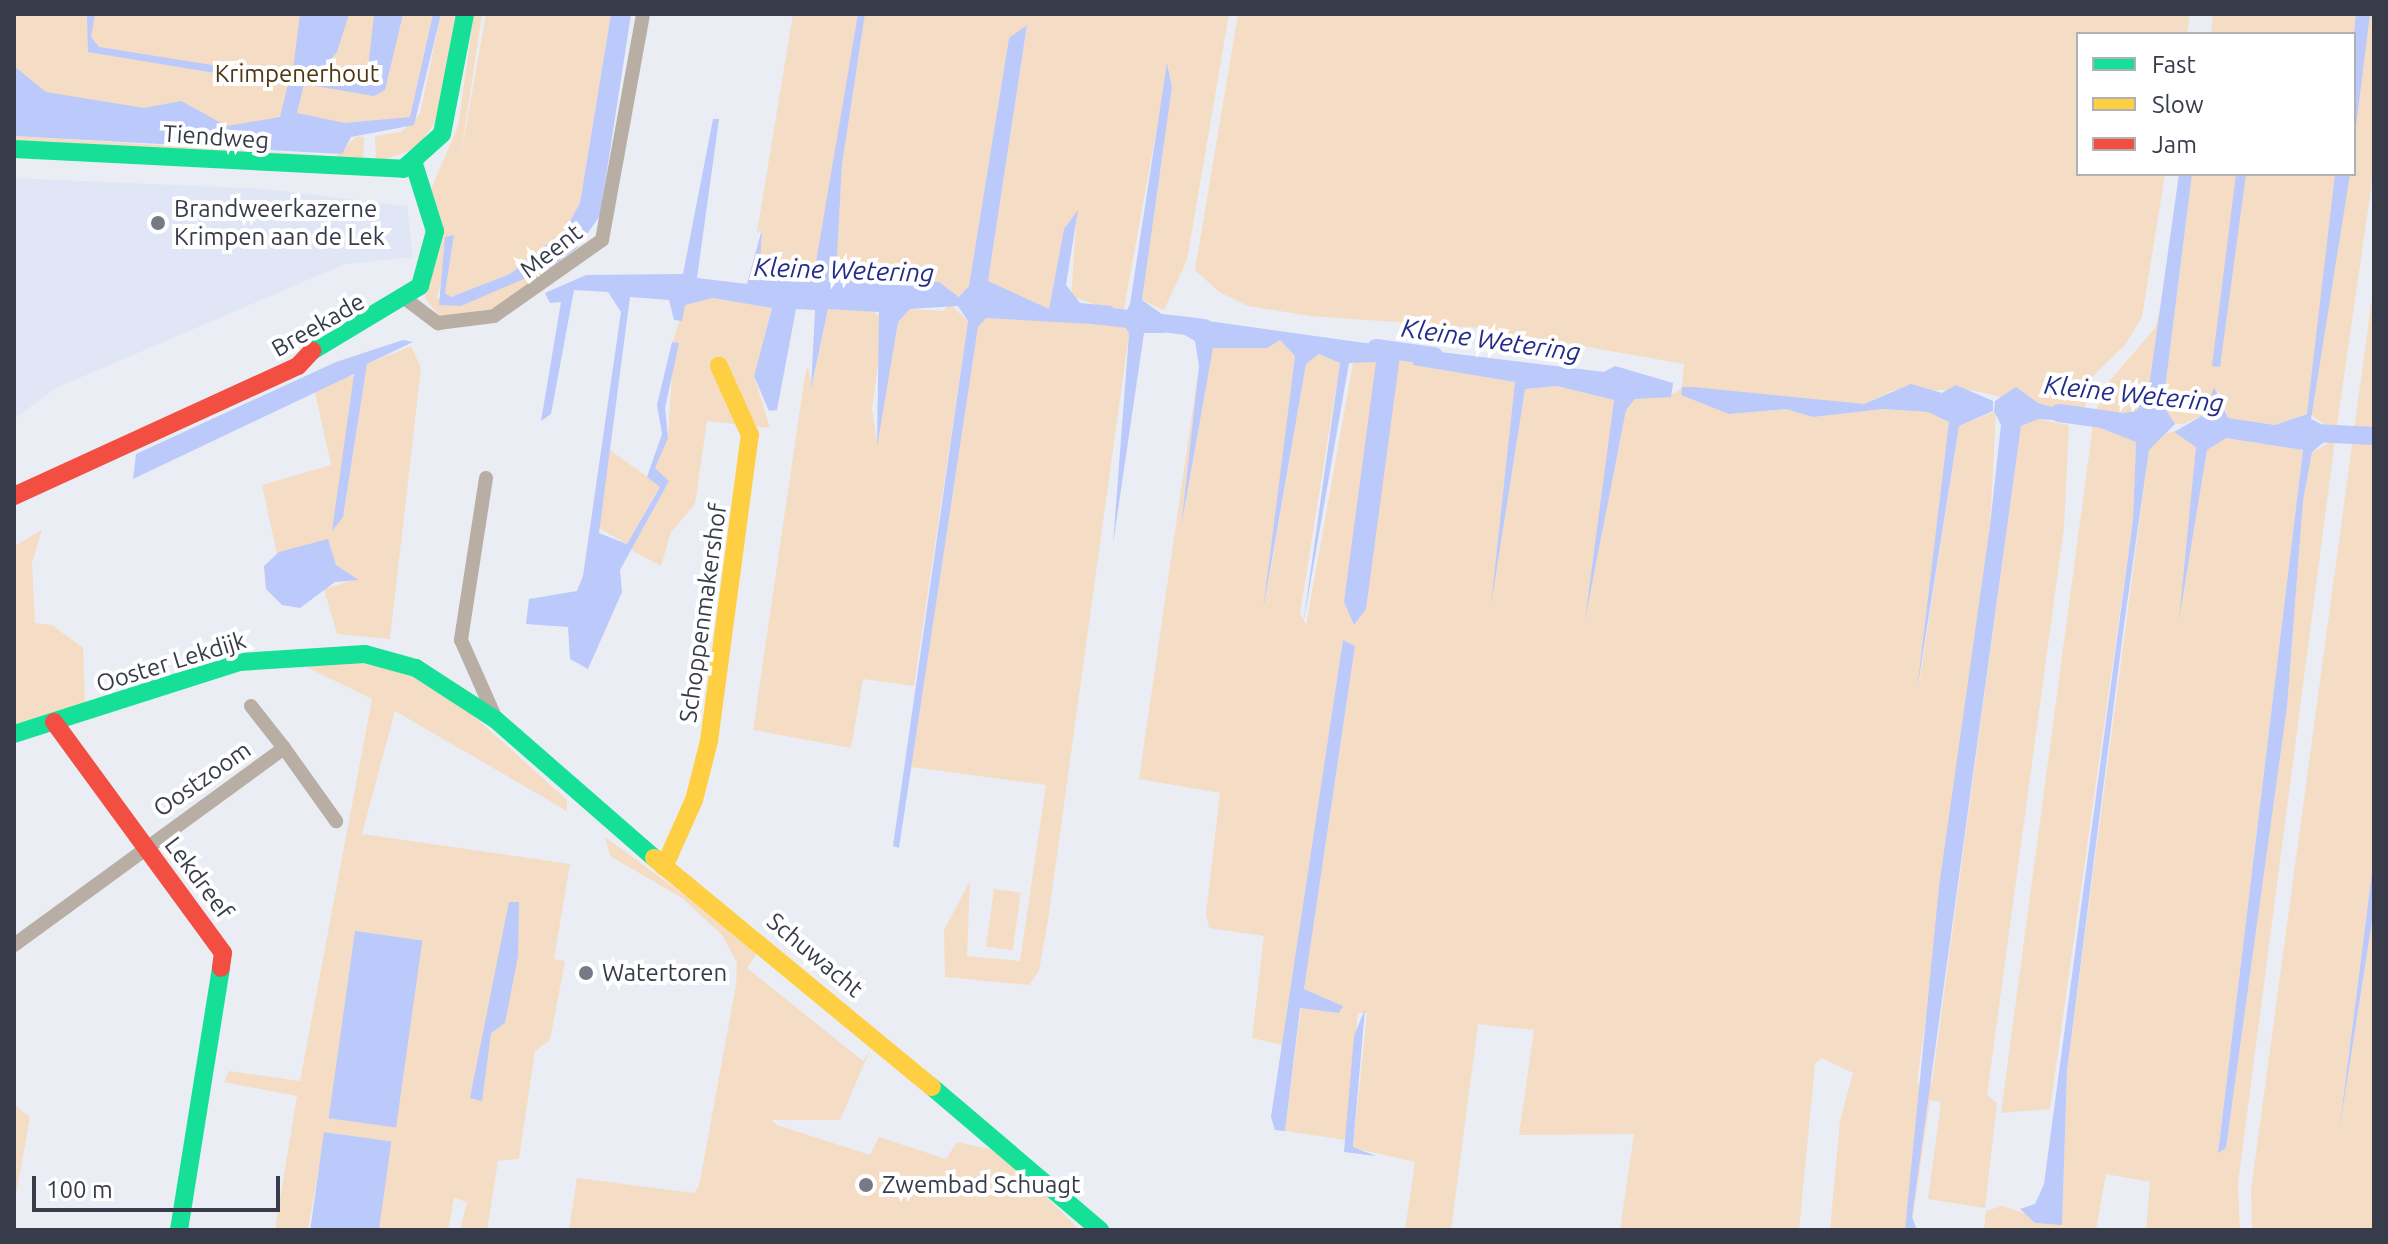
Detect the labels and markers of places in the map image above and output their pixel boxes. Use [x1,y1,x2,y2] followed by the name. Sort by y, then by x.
[174,195,385,251] place label: Brandweerkazerne Krimpen aan de Lek
[149,214,167,232] marker: Brandweerkazerne Krimpen aan de Lek
[602,959,727,987] place label: Watertoren
[577,964,595,982] marker: Watertoren
[882,1171,1080,1199] place label: Zwembad Schuagt
[857,1176,875,1194] marker: Zwembad Schuagt

